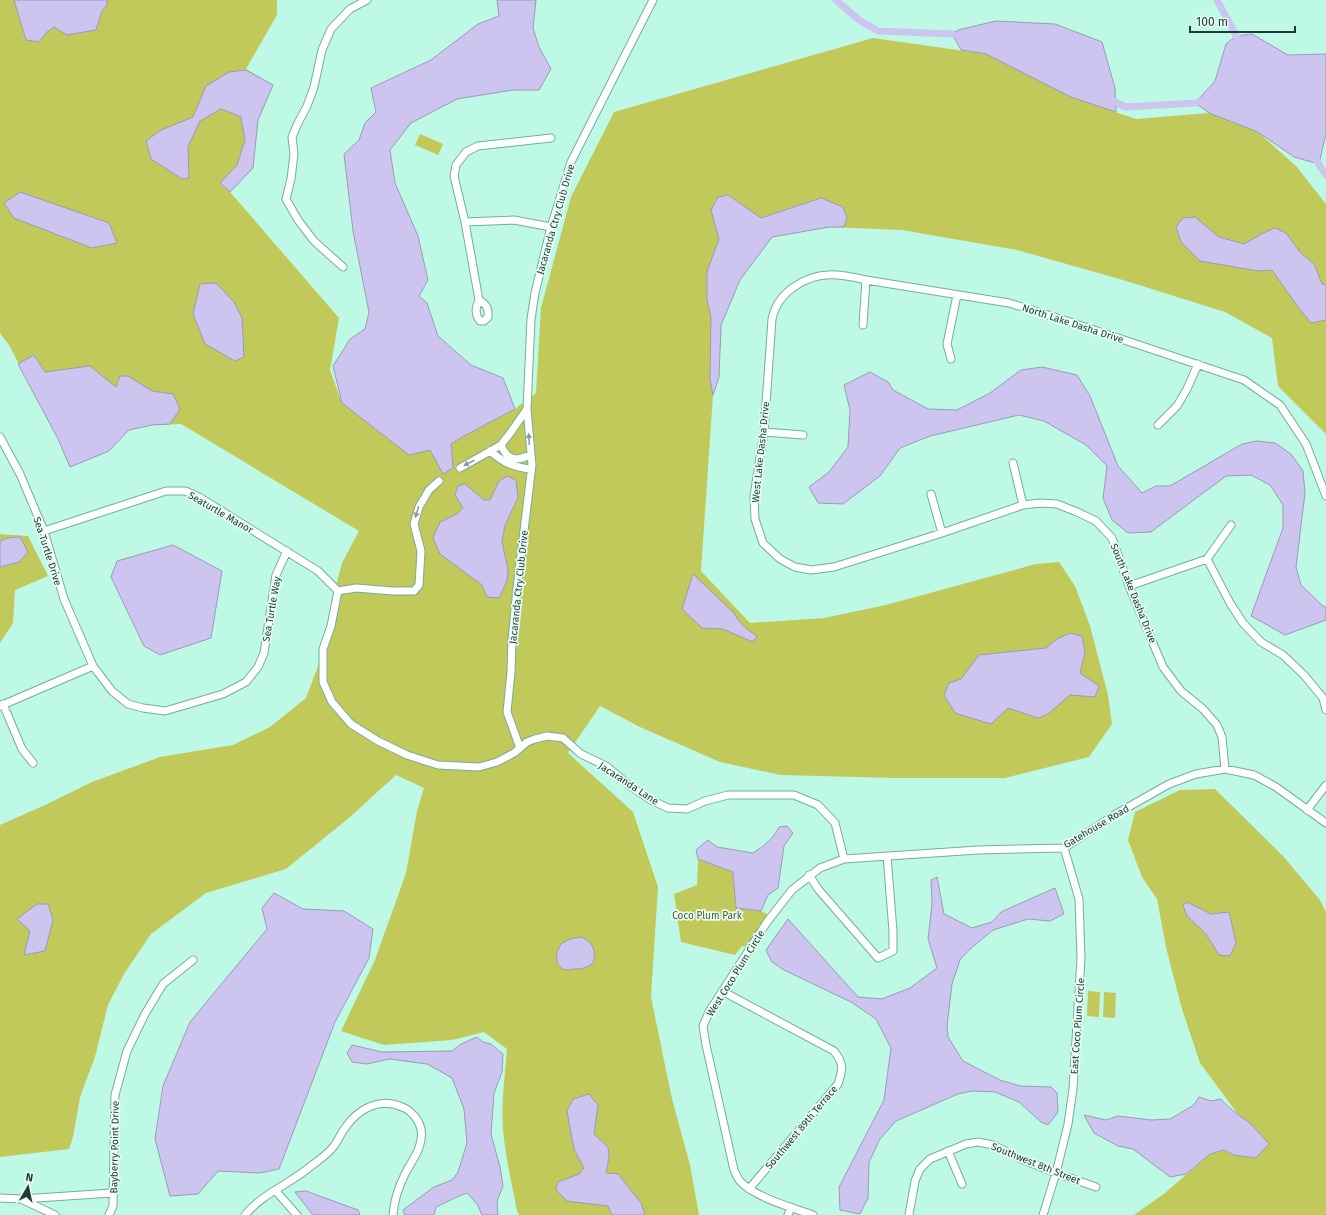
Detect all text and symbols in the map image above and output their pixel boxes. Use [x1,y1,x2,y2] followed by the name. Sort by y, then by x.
[1190,8,1295,34] scale bar
[1196,15,1228,29] text: 100 m
[534,163,577,276] street label: Jacaranda Ctry Club Drive
[1020,302,1125,346] street label: North Lake Dasha Drive
[750,401,772,503] street label: West Lake Dasha Drive
[526,433,533,445] one-way arrow
[464,460,475,466] one-way arrow
[186,489,255,536] street label: Seaturtle Manor
[414,507,420,519] one-way arrow
[30,516,64,587] street label: Sea Turtle Drive
[507,530,531,644] street label: Jacaranda Ctry Club Drive
[1108,542,1159,645] street label: South Lake Dasha Drive
[260,576,284,643] street label: Sea Turtle Way
[596,760,661,808] street label: Jacaranda Lane
[1062,803,1131,851] street label: Gatehouse Road
[672,910,743,922] park label: Coco Plum Park
[704,928,767,1019] street label: West Coco Plum Circle
[1069,977,1087,1075] street label: East Coco Plum Circle
[763,1083,840,1172] street label: Southwest 89th Terrace
[108,1101,122,1193] street label: Bayberry Point Drive
[989,1141,1082,1187] street label: Southwest 8th Street
[8,1167,48,1207] north arrow
[25,1171,34,1185] text: N

